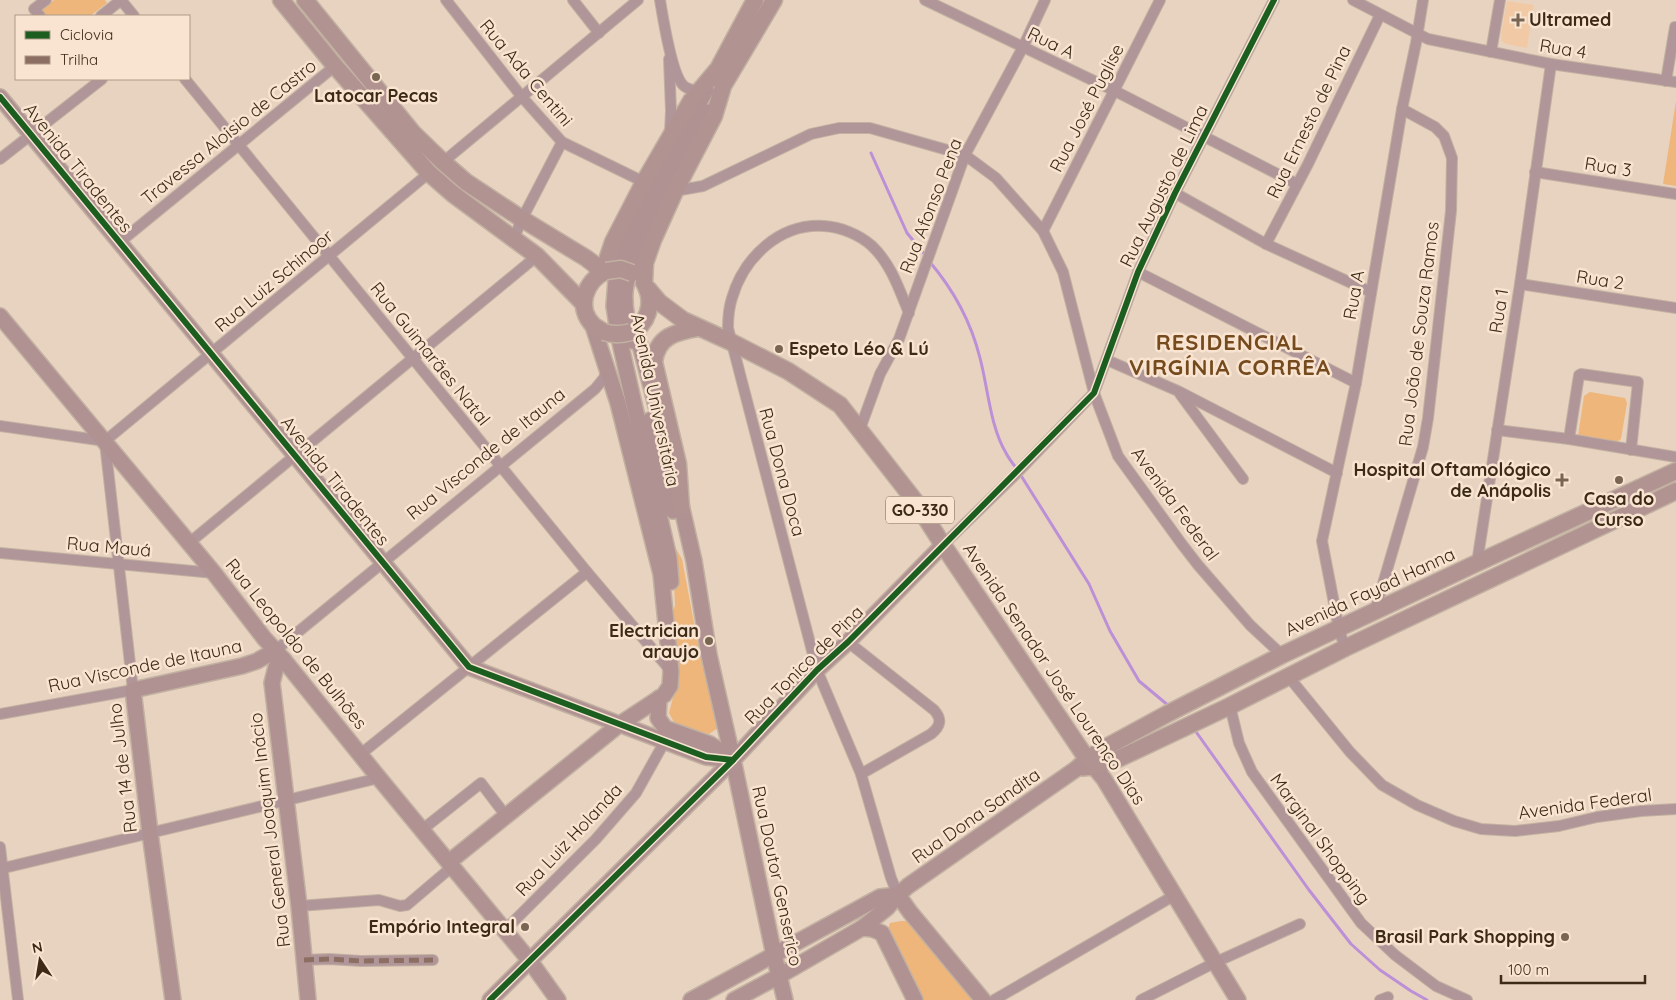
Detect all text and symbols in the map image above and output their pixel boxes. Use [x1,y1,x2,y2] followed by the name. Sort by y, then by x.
[1529,8,1611,31] place label: Ultramed
[1511,13,1525,27] marker: Ultramed
[475,14,578,131] street label: Rua Ada Centini
[15,15,190,80] legend
[1024,21,1079,64] street label: Rua A
[60,25,113,44] text: Ciclovia
[1538,33,1588,64] street label: Rua 4
[1044,40,1129,176] street label: Rua José Puglise
[1261,41,1356,202] street label: Rua Ernesto de Pina
[60,50,98,69] text: Trilha
[136,54,321,209] street label: Travessa Aloisio de Castro
[370,71,382,83] marker: Latocar Pecas
[314,84,438,107] place label: Latocar Pecas
[19,98,138,237] street label: Avenida Tiradentes
[1114,101,1213,271] street label: Rua Augusto de Lima
[894,135,967,277] street label: Rua Afonso Pena
[1583,151,1633,182] street label: Rua 3
[1393,220,1444,448] street label: Rua João de Souza Ramos
[210,224,338,337] street label: Rua Luiz Schinoor
[1575,264,1626,295] street label: Rua 2
[1338,268,1369,321] street label: Rua A
[365,277,495,430] street label: Rua Guimarães Natal
[1484,287,1513,335] street label: Rua 1
[626,311,685,489] street label: Avenida Universitária
[1129,328,1331,381] district label: RESIDENCIAL VIRGÍNIA CORRÊA
[789,337,929,360] place label: Espeto Léo & Lú
[773,343,785,355] marker: Espeto Léo & Lú
[402,382,570,525] street label: Rua Visconde de Itauna
[754,405,811,539] street label: Rua Dona Doca
[276,411,395,550] street label: Avenida Tiradentes
[1127,442,1224,565] street label: Avenida Federal
[1354,458,1551,502] place label: Hospital Oftamológico de Anápolis
[1555,473,1569,487] marker: Hospital Oftamológico de Anápolis
[1613,474,1625,486] marker: Casa do Curso
[1584,487,1654,531] place label: Casa do Curso
[886,496,954,524] road number: GO-330
[66,531,152,562] street label: Rua Mauá
[958,538,1151,809] street label: Avenida Senador José Lourenço Dias
[1281,542,1458,641] street label: Avenida Fayad Hanna
[220,554,372,734] street label: Rua Leopoldo de Bulhões
[739,600,868,729] street label: Rua Tonico de Pina
[609,619,699,663] place label: Electrician araujo
[46,634,244,697] street label: Rua Visconde de Itauna
[703,635,715,647] marker: Electrician araujo
[103,702,142,834] street label: Rua 14 de Julho
[244,711,295,949] street label: Rua General Joaquim Inácio
[907,763,1044,868] street label: Rua Dona Sandita
[1265,769,1376,909] street label: Marginal Shopping
[510,778,627,901] street label: Rua Luiz Holanda
[1517,783,1653,824] street label: Avenida Federal
[747,784,808,968] street label: Rua Doutor Genserico
[369,915,515,938] place label: Empório Integral
[519,921,531,933] marker: Empório Integral
[1375,925,1555,948] place label: Brasil Park Shopping
[1559,931,1571,943] marker: Brasil Park Shopping
[15,935,65,985] north arrow
[30,937,44,957] text: N
[1501,952,1645,984] scale bar
[1508,960,1549,979] text: 100 m

